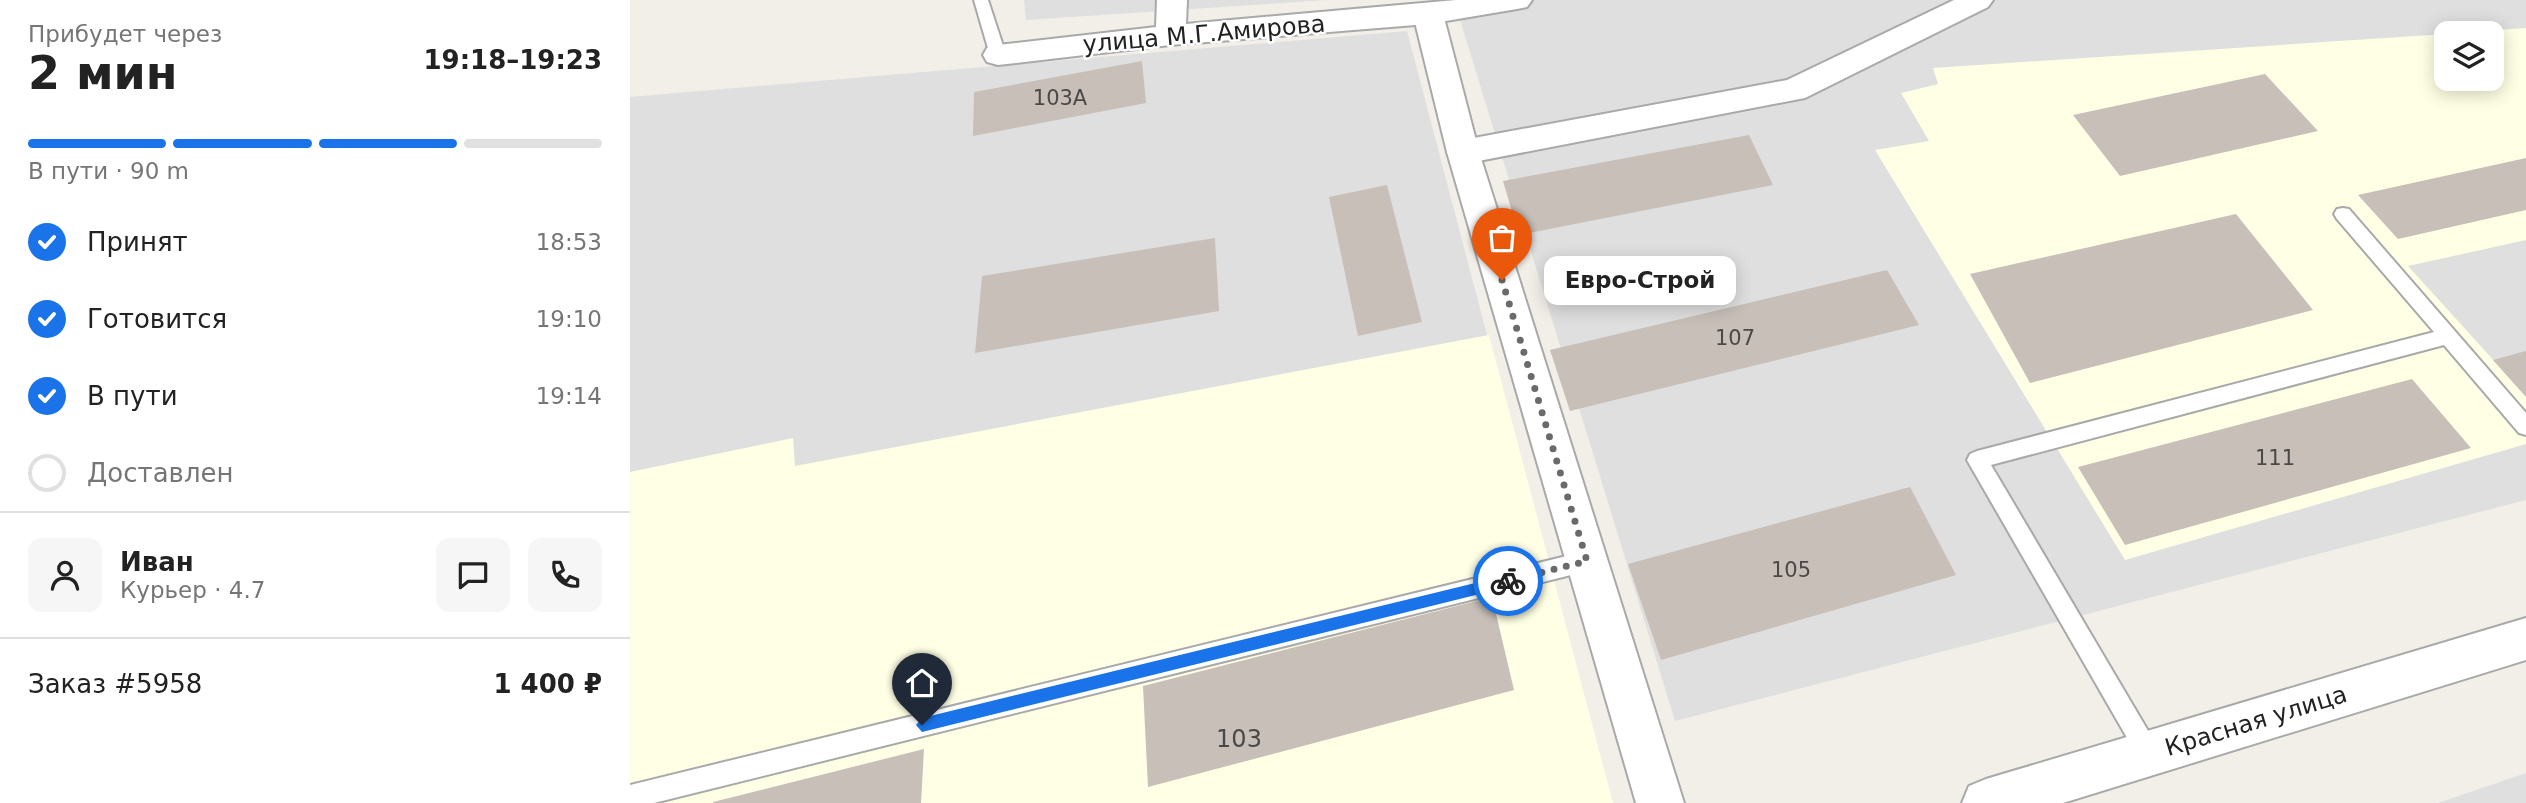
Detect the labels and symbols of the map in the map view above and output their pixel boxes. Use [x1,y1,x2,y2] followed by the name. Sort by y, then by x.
[1082,9,1326,59] street label: улица М.Г.Амирова
[1033,86,1088,110] house number: 103А
[1472,208,1532,280] pin
[1544,256,1736,304] callout: Евро-Строй
[1715,326,1755,350] house number: 107
[2255,446,2295,470] house number: 111
[1473,546,1543,616] courier
[1771,558,1811,582] house number: 105
[892,653,952,725] pin
[2162,680,2350,762] street label: Красная улица
[1216,725,1262,753] house number: 103

